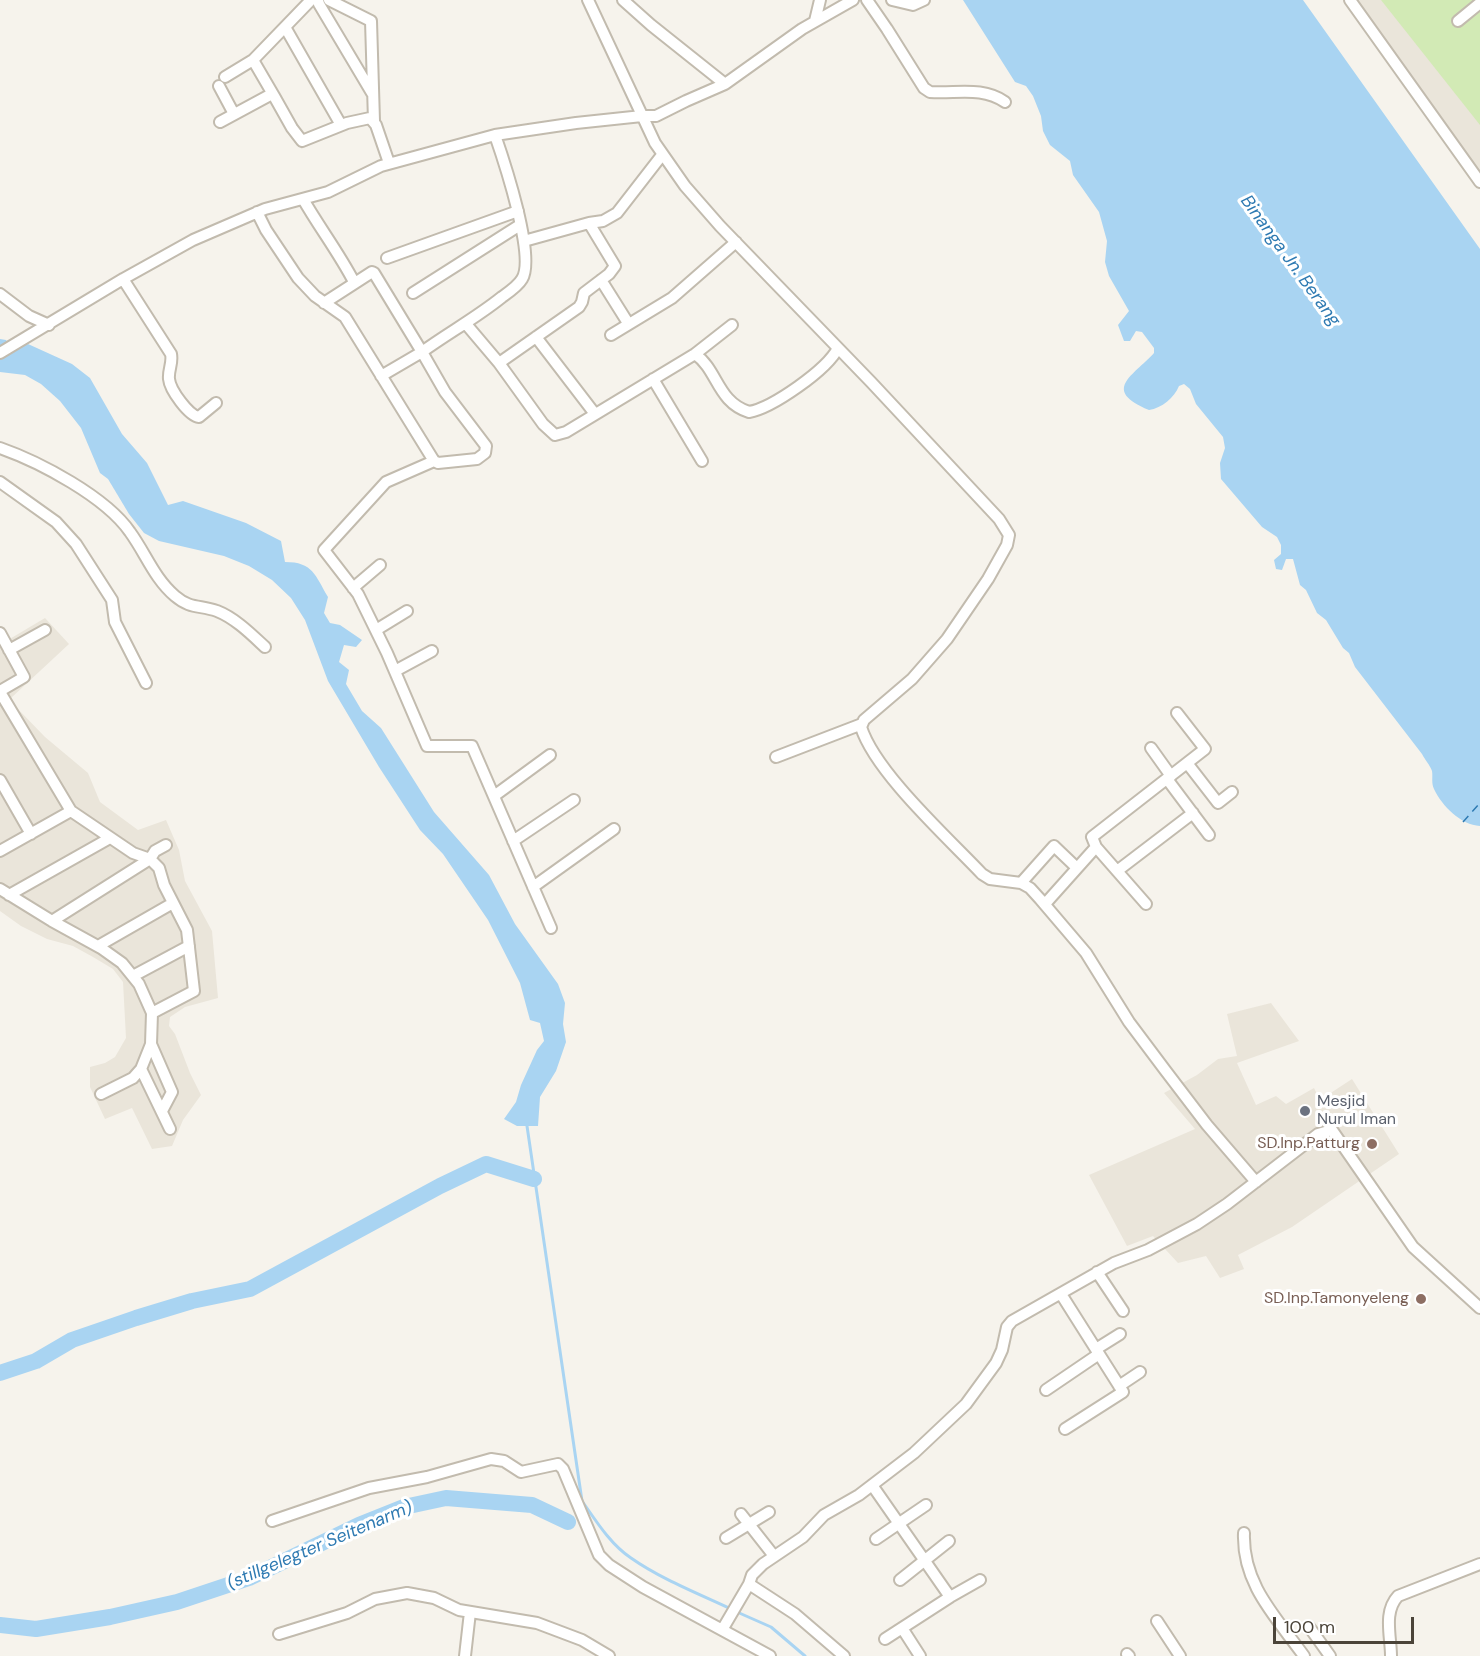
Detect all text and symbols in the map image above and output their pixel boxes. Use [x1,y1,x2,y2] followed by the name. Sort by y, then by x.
[1235,191,1345,331] water label: Binanga Jn. Berang
[1317,1092,1396,1130] place label: Mesjid Nurul Iman
[1298,1104,1312,1118] marker: Mesjid Nurul Iman
[1257,1134,1360,1154] place label: SD.Inp.Patturg
[1365,1137,1379,1151] marker: SD.Inp.Patturg
[1264,1289,1409,1309] place label: SD.Inp.Tamonyeleng
[1414,1292,1428,1306] marker: SD.Inp.Tamonyeleng
[224,1497,416,1595] water label: (stillgelegter Seitenarm)
[1276,1605,1417,1643] scale bar
[1284,1615,1335,1639] text: 100 m

